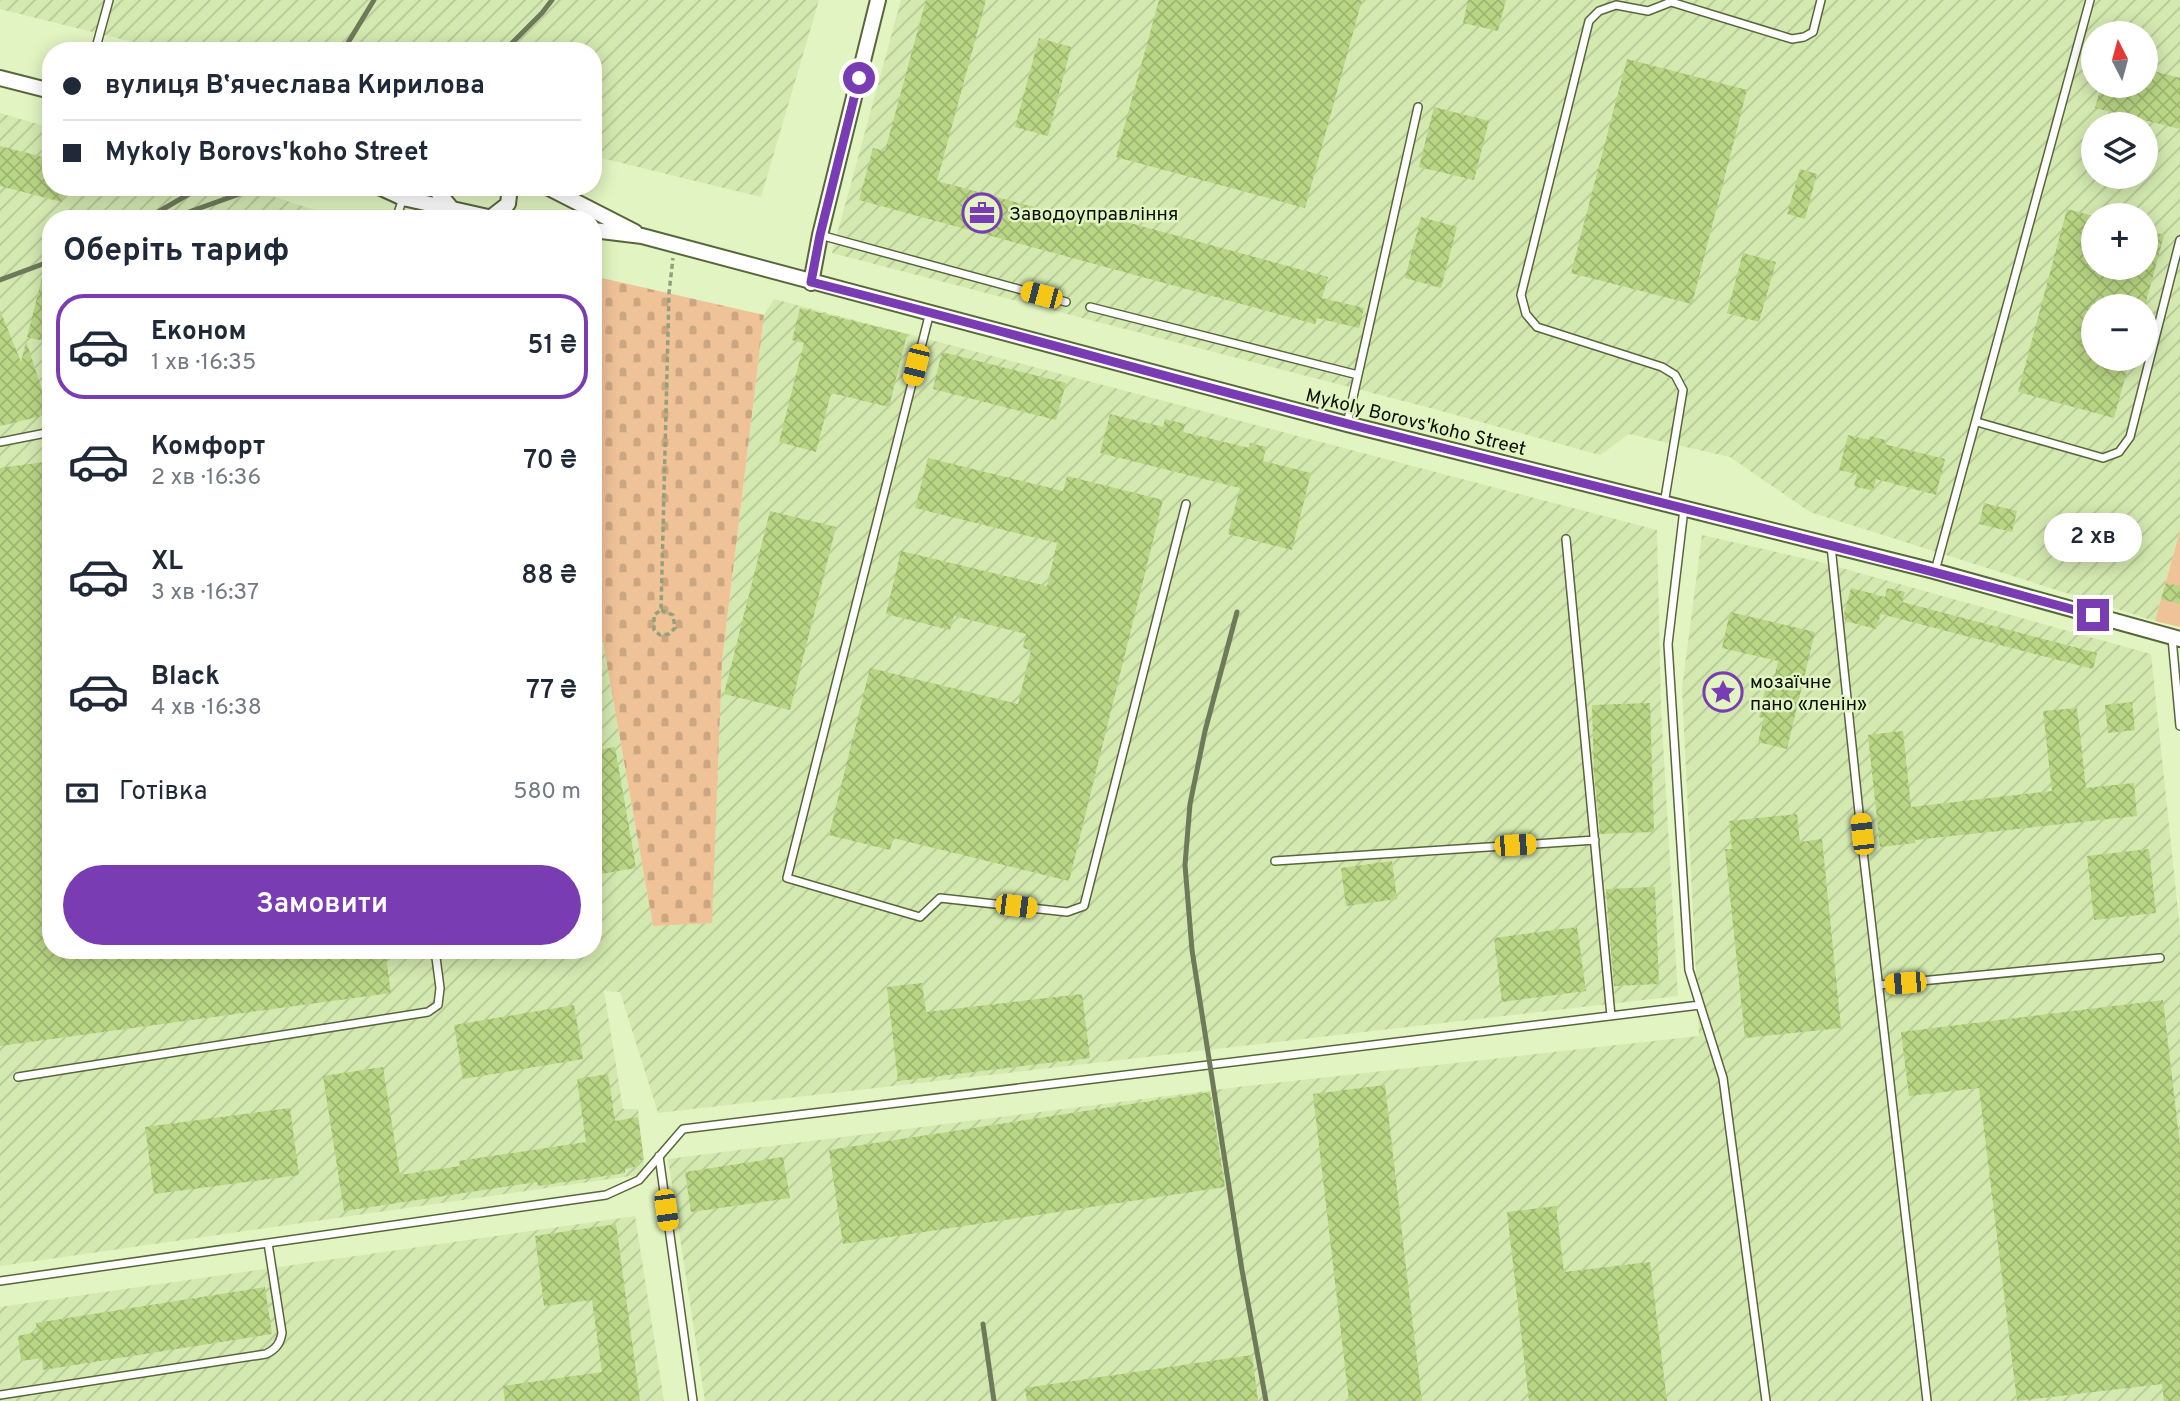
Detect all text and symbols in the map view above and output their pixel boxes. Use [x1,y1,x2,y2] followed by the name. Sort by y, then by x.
[2081,21,2158,98] north arrow
[2081,21,2158,371] map controls
[843,62,875,94] route start
[105,70,485,103] text: вулиця Вʼячеслава Кирилова
[2081,112,2158,189] button: layers
[105,137,429,170] text: Mykoly Borovs'koho Street
[961,192,1003,234] office icon: Заводоуправління
[1009,203,1178,227] place label: Заводоуправління
[2081,203,2158,280] button: +
[63,232,289,272] text: Оберіть тариф
[1018,279,1065,311] car
[2081,294,2158,371] button: −
[67,315,130,378] icon: car
[151,316,246,349] text: Економ
[528,330,577,363] text: 51 ₴
[901,342,932,388] car
[151,349,256,378] text: 1 хв · 16:35
[1303,384,1528,462] street label: Mykoly Borovs'koho Street
[67,430,130,493] icon: car
[151,431,265,464] text: Комфорт
[523,445,577,478] text: 70 ₴
[151,464,261,493] text: 2 хв · 16:36
[2044,514,2142,562] callout: 2 хв
[2070,523,2116,552] text: 2 хв
[67,545,130,608] icon: car
[151,546,183,579] text: XL
[521,560,577,593] text: 88 ₴
[151,579,259,608] text: 3 хв · 16:37
[2077,599,2109,631] route end
[67,660,130,723] icon: car
[151,661,220,694] text: Black
[1702,671,1744,713] place icon: мозаїчне пано «ленін»
[1750,671,1867,717] place label: мозаїчне пано «ленін»
[526,675,577,708] text: 77 ₴
[151,694,262,723] text: 4 хв · 16:38
[63,774,101,812] icon: cash
[119,776,208,809] text: Готівка
[513,778,581,807] text: 580 m
[1850,812,1875,856] car
[1494,833,1537,857] car
[63,865,581,945] button: Замовити
[994,893,1039,919] car
[1884,971,1927,995] car
[653,1188,680,1232] car

